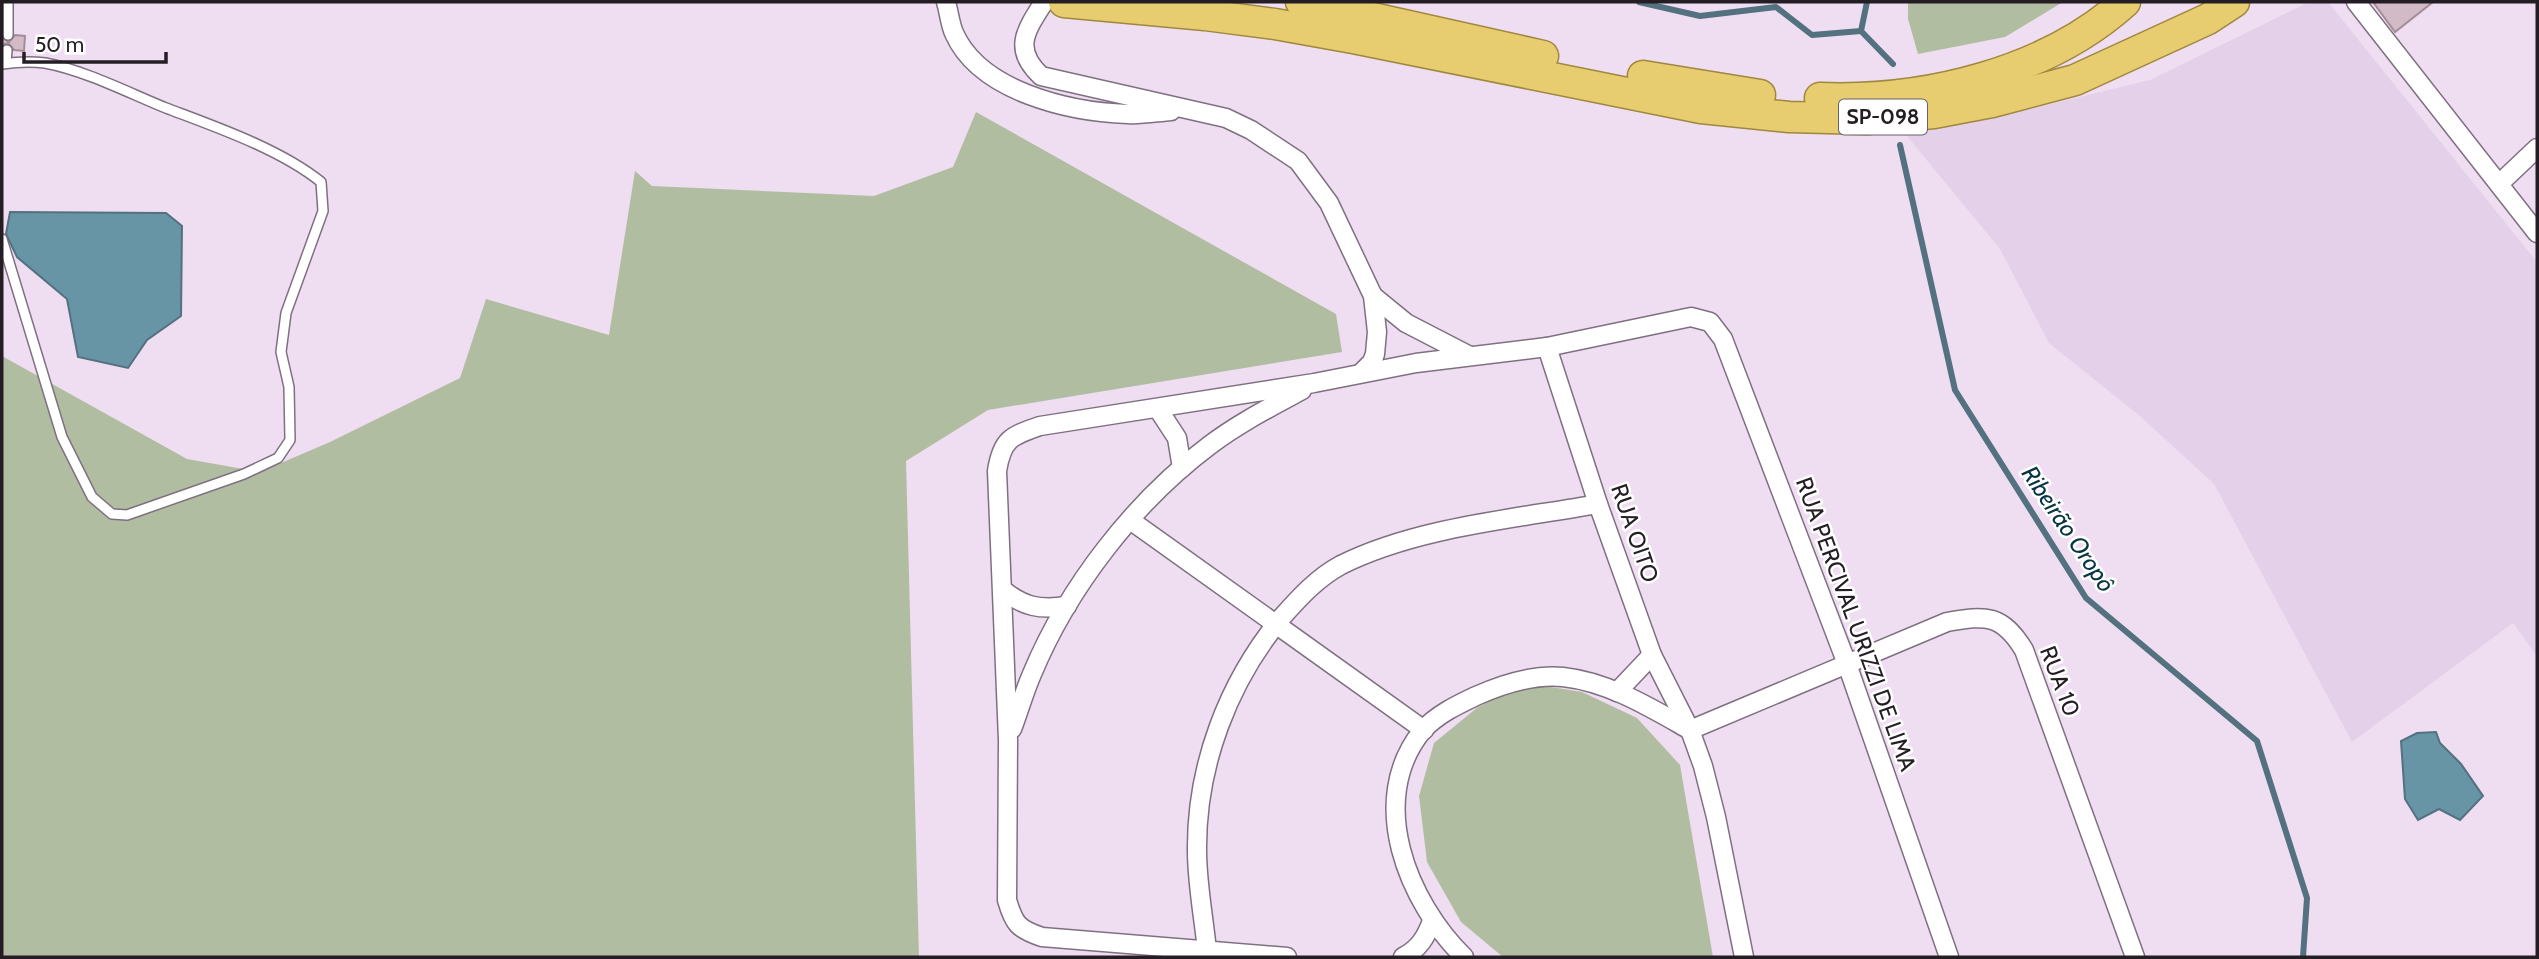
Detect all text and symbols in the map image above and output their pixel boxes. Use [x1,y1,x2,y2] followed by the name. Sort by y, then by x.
[24,21,166,65] scale bar
[35,32,84,57] text: 50 m
[1839,100,1927,134] road number: SP-098
[2016,460,2121,597] water label: Ribeirão Oropô
[1790,473,1922,775] street label: RUA PERCIVAL URIZZI DE LIMA
[1605,480,1665,586] street label: RUA OITO
[2034,642,2086,720] street label: RUA 10

